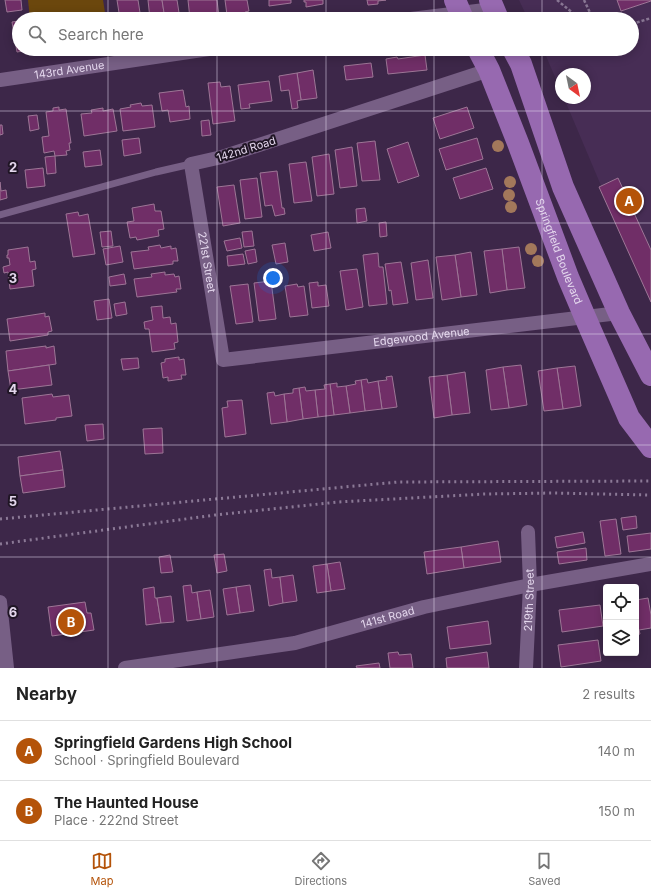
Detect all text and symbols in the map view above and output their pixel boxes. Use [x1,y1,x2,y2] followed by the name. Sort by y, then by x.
[12,12,639,56] search box
[26,23,48,45] icon: search
[58,25,144,44] text: Search here
[33,58,105,82] street label: 143rd Avenue
[555,68,591,104] north arrow
[215,133,277,165] street label: 142nd Road
[9,159,17,175] text: 2
[616,186,642,216] pin: A
[532,197,586,306] street label: Springfield Boulevard
[195,231,219,294] street label: 221st Street
[263,268,283,288] your location
[9,270,17,286] text: 3
[372,324,470,349] street label: Edgewood Avenue
[9,381,18,397] text: 4
[9,493,17,509] text: 5
[521,568,537,632] street label: 219th Street
[603,584,639,656] map controls
[603,584,639,620] button: locate
[359,603,416,631] street label: 141st Road
[9,604,17,620] text: 6
[58,607,84,637] pin: B
[603,620,639,656] button: layers
[16,684,77,704] text: Nearby
[582,686,635,702] text: 2 results
[54,733,292,752] text: Springfield Gardens High School
[24,743,34,759] text: A
[598,743,635,759] text: 140 m
[54,752,239,768] text: School · Springfield Boulevard
[54,793,199,812] text: The Haunted House
[25,803,33,819] text: B
[599,803,635,819] text: 150 m
[54,812,179,828] text: Place · 222nd Street
[91,850,113,888] tab: Map
[295,850,347,888] tab: Directions
[528,850,560,888] tab: Saved

